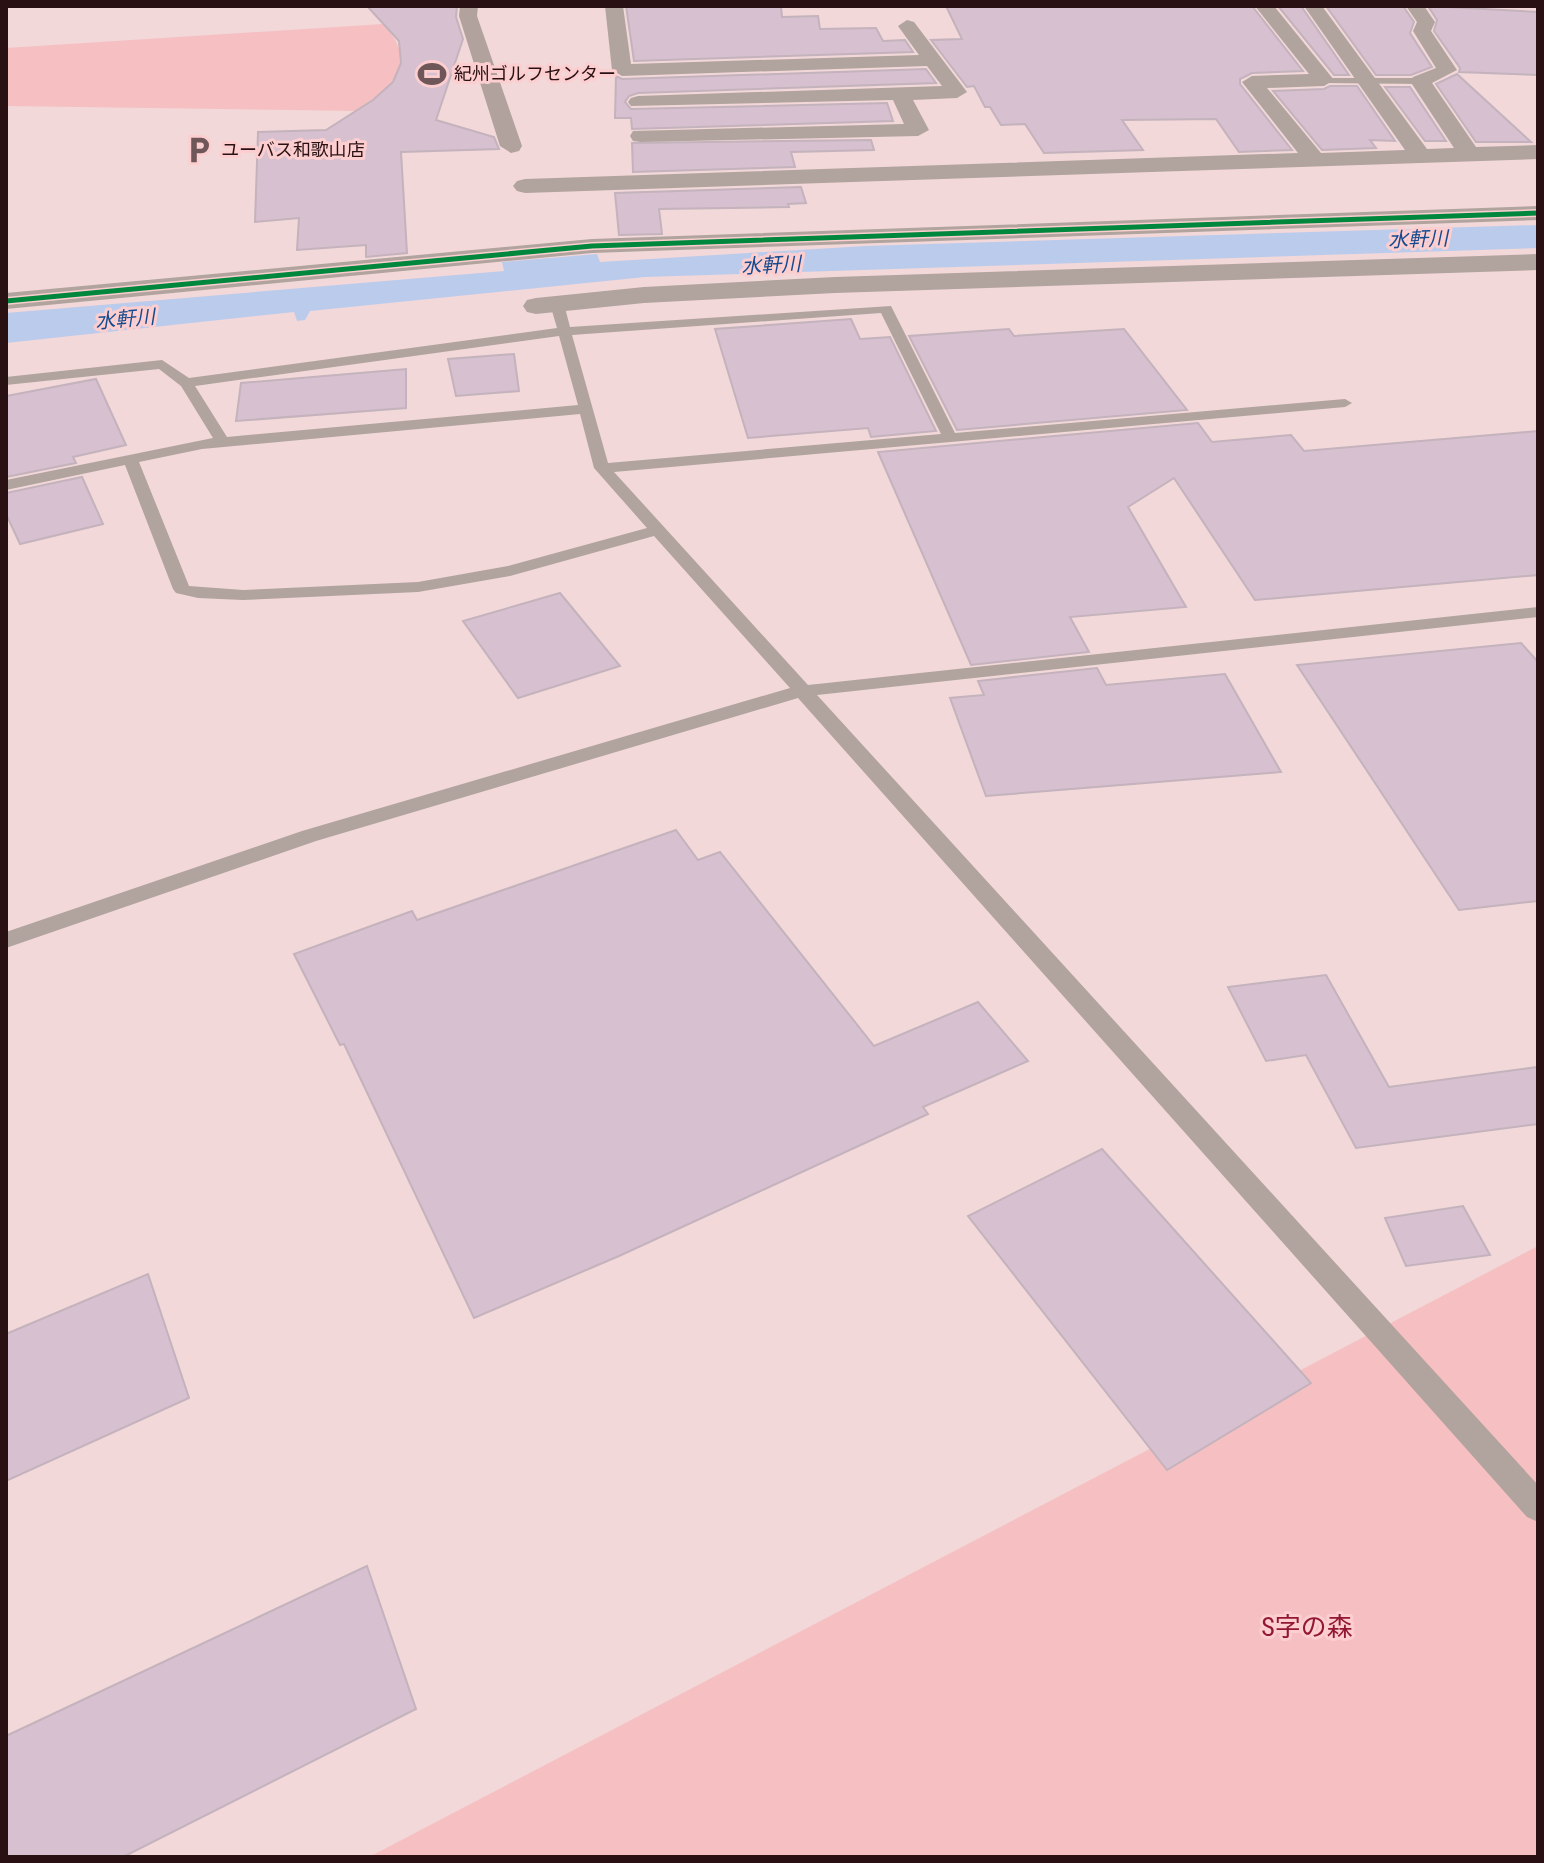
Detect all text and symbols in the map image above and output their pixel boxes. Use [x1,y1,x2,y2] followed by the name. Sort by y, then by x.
[417,59,447,89] sports icon: 紀州ゴルフセンター
[454,63,616,84] place label: 紀州ゴルフセンター
[184,135,214,165] parking icon: ユーバス和歌山店
[221,139,365,160] place label: ユーバス和歌山店
[1388,226,1450,252] water label: 水軒川
[740,251,804,279] water label: 水軒川
[94,304,158,334] water label: 水軒川
[1261,1612,1353,1642] park label: S字の森

